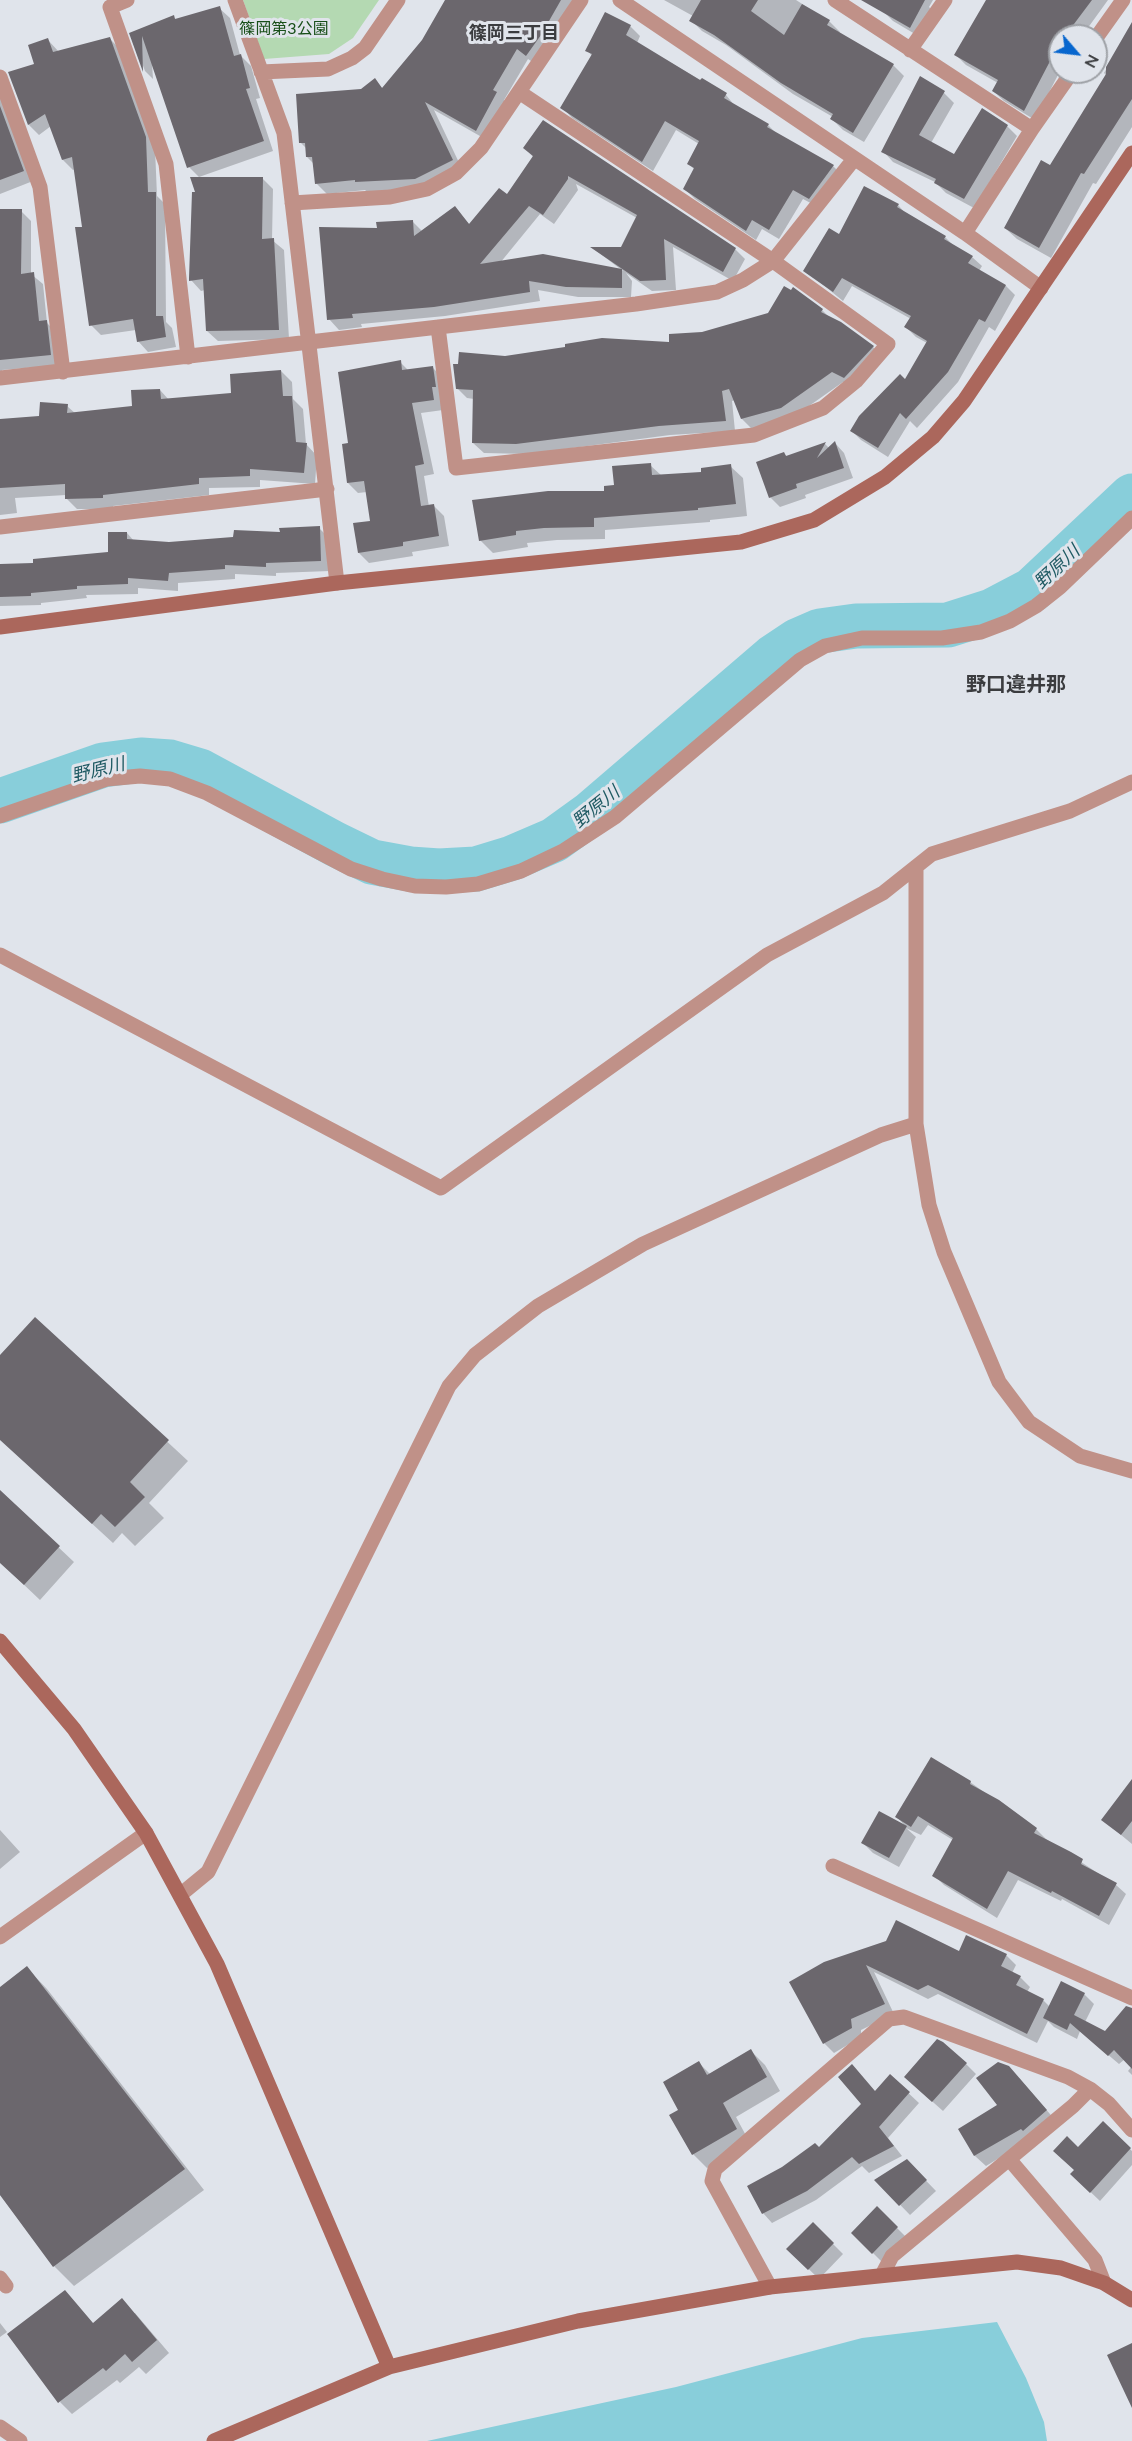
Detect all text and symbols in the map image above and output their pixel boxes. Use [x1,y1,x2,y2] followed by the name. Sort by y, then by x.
[239,19,329,39] park label: 篠岡第3公園
[469,22,559,44] district label: 篠岡三丁目
[1048,24,1108,84] north arrow
[1081,52,1104,72] text: N
[1030,541,1084,593] water label: 野原川
[966,673,1066,697] district label: 野口違井那
[69,753,127,787] water label: 野原川
[568,782,624,832] water label: 野原川

